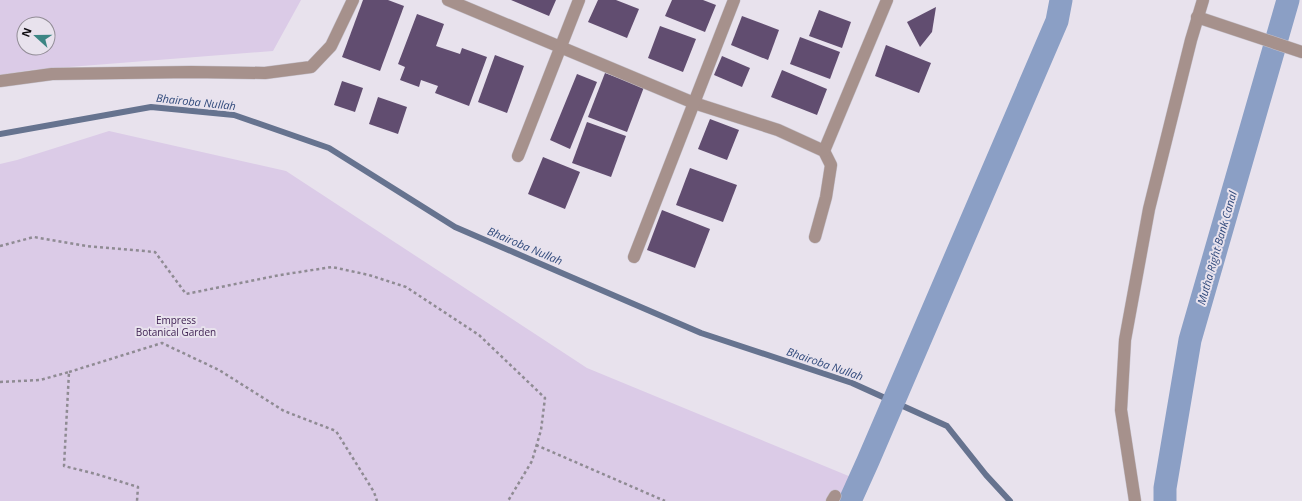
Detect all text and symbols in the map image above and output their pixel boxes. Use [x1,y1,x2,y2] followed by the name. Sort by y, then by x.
[16,16,56,56] north arrow
[18,25,35,39] text: N
[155,90,237,113] water label: Bhairoba Nullah
[1193,189,1240,306] water label: Mutha Right Bank Canal
[485,223,565,268] water label: Bhairoba Nullah
[136,313,216,339] park label: Empress Botanical Garden
[785,343,865,384] water label: Bhairoba Nullah

